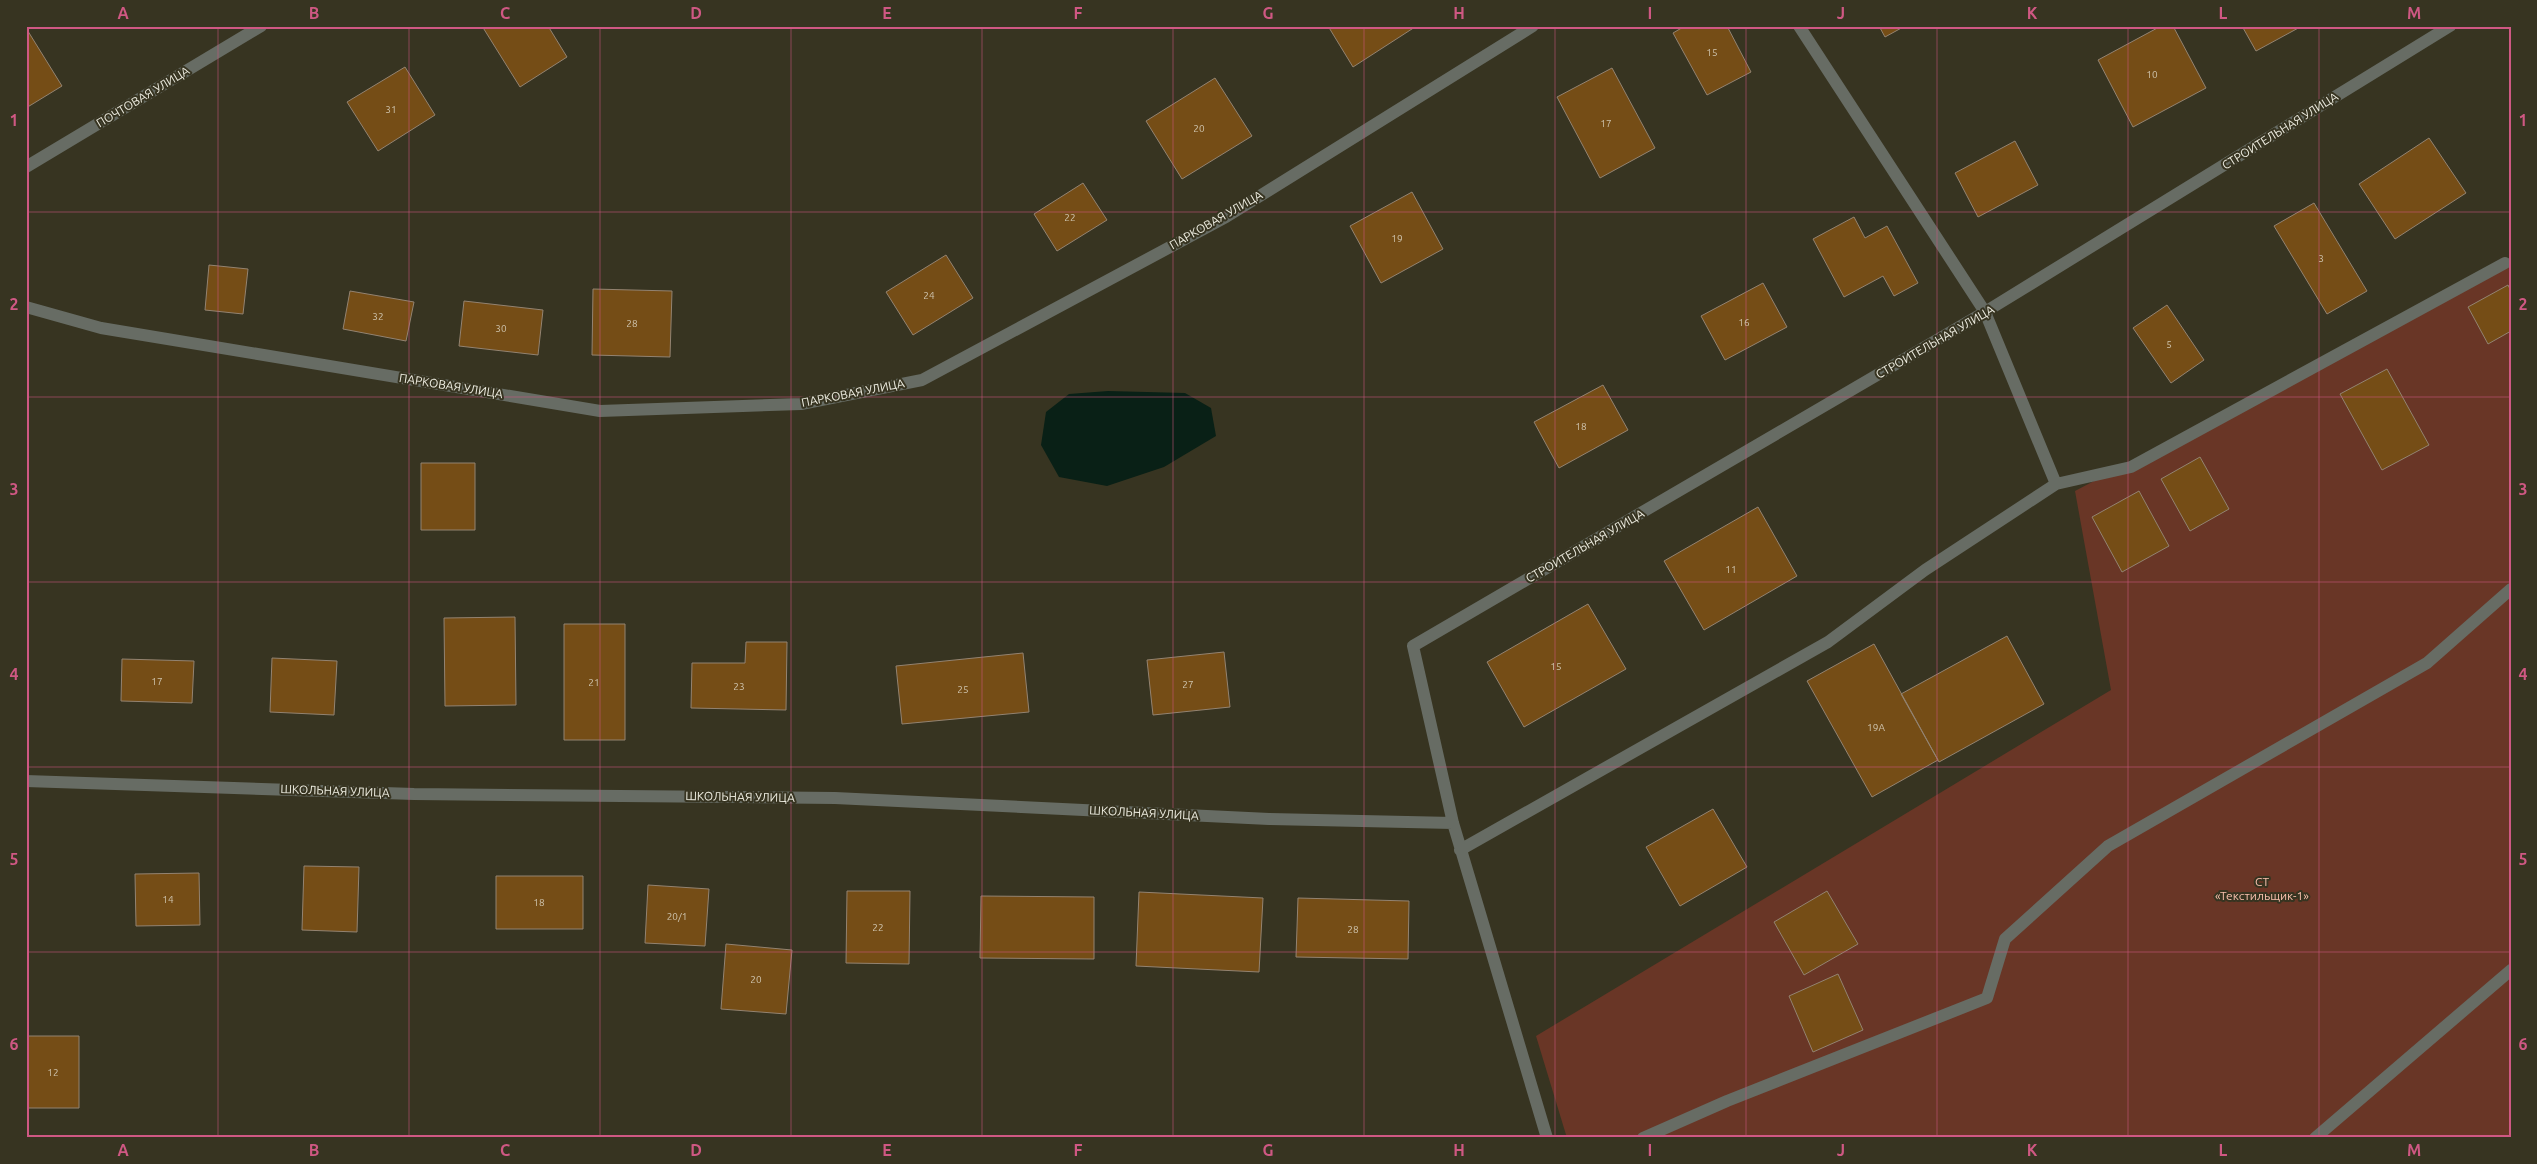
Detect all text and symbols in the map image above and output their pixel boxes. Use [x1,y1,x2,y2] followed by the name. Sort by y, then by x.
[117,4,129,22] text: A
[309,4,319,22] text: B
[500,4,510,22] text: C
[690,4,702,22] text: D
[882,4,892,22] text: E
[1074,4,1083,22] text: F
[1262,4,1274,22] text: G
[1453,4,1465,22] text: H
[1648,4,1652,22] text: I
[1837,4,1845,22] text: J
[2027,4,2038,22] text: K
[2219,4,2228,22] text: L
[2407,4,2421,22] text: M
[1706,47,1718,58] house number: 15
[94,64,192,129] street label: ПОЧТОВАЯ УЛИЦА
[2146,69,2158,80] house number: 10
[2219,89,2340,172] street label: СТРОИТЕЛЬНАЯ УЛИЦА
[385,104,397,115] house number: 31
[9,111,19,129] text: 1
[2518,111,2528,129] text: 1
[1600,118,1612,129] house number: 17
[1193,123,1205,134] house number: 20
[1167,188,1265,251] street label: ПАРКОВАЯ УЛИЦА
[1064,212,1076,223] house number: 22
[1391,233,1403,244] house number: 19
[2318,253,2324,264] house number: 3
[923,290,935,301] house number: 24
[9,295,19,313] text: 2
[2518,295,2528,313] text: 2
[1873,302,1996,381] street label: СТРОИТЕЛЬНАЯ УЛИЦА
[372,311,384,322] house number: 32
[1738,317,1750,328] house number: 16
[626,318,638,329] house number: 28
[495,323,507,334] house number: 30
[2166,339,2172,350] house number: 5
[398,371,504,400] street label: ПАРКОВАЯ УЛИЦА
[800,376,906,409] street label: ПАРКОВАЯ УЛИЦА
[1575,421,1587,432] house number: 18
[9,480,19,498] text: 3
[2518,480,2528,498] text: 3
[1523,506,1646,585] street label: СТРОИТЕЛЬНАЯ УЛИЦА
[1725,564,1737,575] house number: 11
[1550,661,1562,672] house number: 15
[9,665,19,683] text: 4
[2518,665,2528,683] text: 4
[151,676,163,687] house number: 17
[588,677,600,688] house number: 21
[1182,679,1194,690] house number: 27
[733,681,745,692] house number: 23
[957,684,969,695] house number: 25
[1867,722,1885,733] house number: 19А
[280,782,390,799] street label: ШКОЛЬНАЯ УЛИЦА
[685,789,795,804] street label: ШКОЛЬНАЯ УЛИЦА
[1089,803,1199,822] street label: ШКОЛЬНАЯ УЛИЦА
[9,850,19,868] text: 5
[2518,850,2528,868] text: 5
[2215,875,2309,902] park label: СТ «Текстильщик-1»
[162,894,174,905] house number: 14
[533,897,545,908] house number: 18
[667,911,687,922] house number: 20/1
[872,922,884,933] house number: 22
[1347,924,1359,935] house number: 28
[750,974,762,985] house number: 20
[9,1035,19,1053] text: 6
[2518,1035,2528,1053] text: 6
[47,1067,59,1078] house number: 12
[117,1141,129,1159] text: A
[309,1141,319,1159] text: B
[500,1141,510,1159] text: C
[690,1141,702,1159] text: D
[882,1141,892,1159] text: E
[1074,1141,1083,1159] text: F
[1262,1141,1274,1159] text: G
[1453,1141,1465,1159] text: H
[1648,1141,1652,1159] text: I
[1837,1141,1845,1159] text: J
[2027,1141,2038,1159] text: K
[2219,1141,2228,1159] text: L
[2407,1141,2421,1159] text: M

